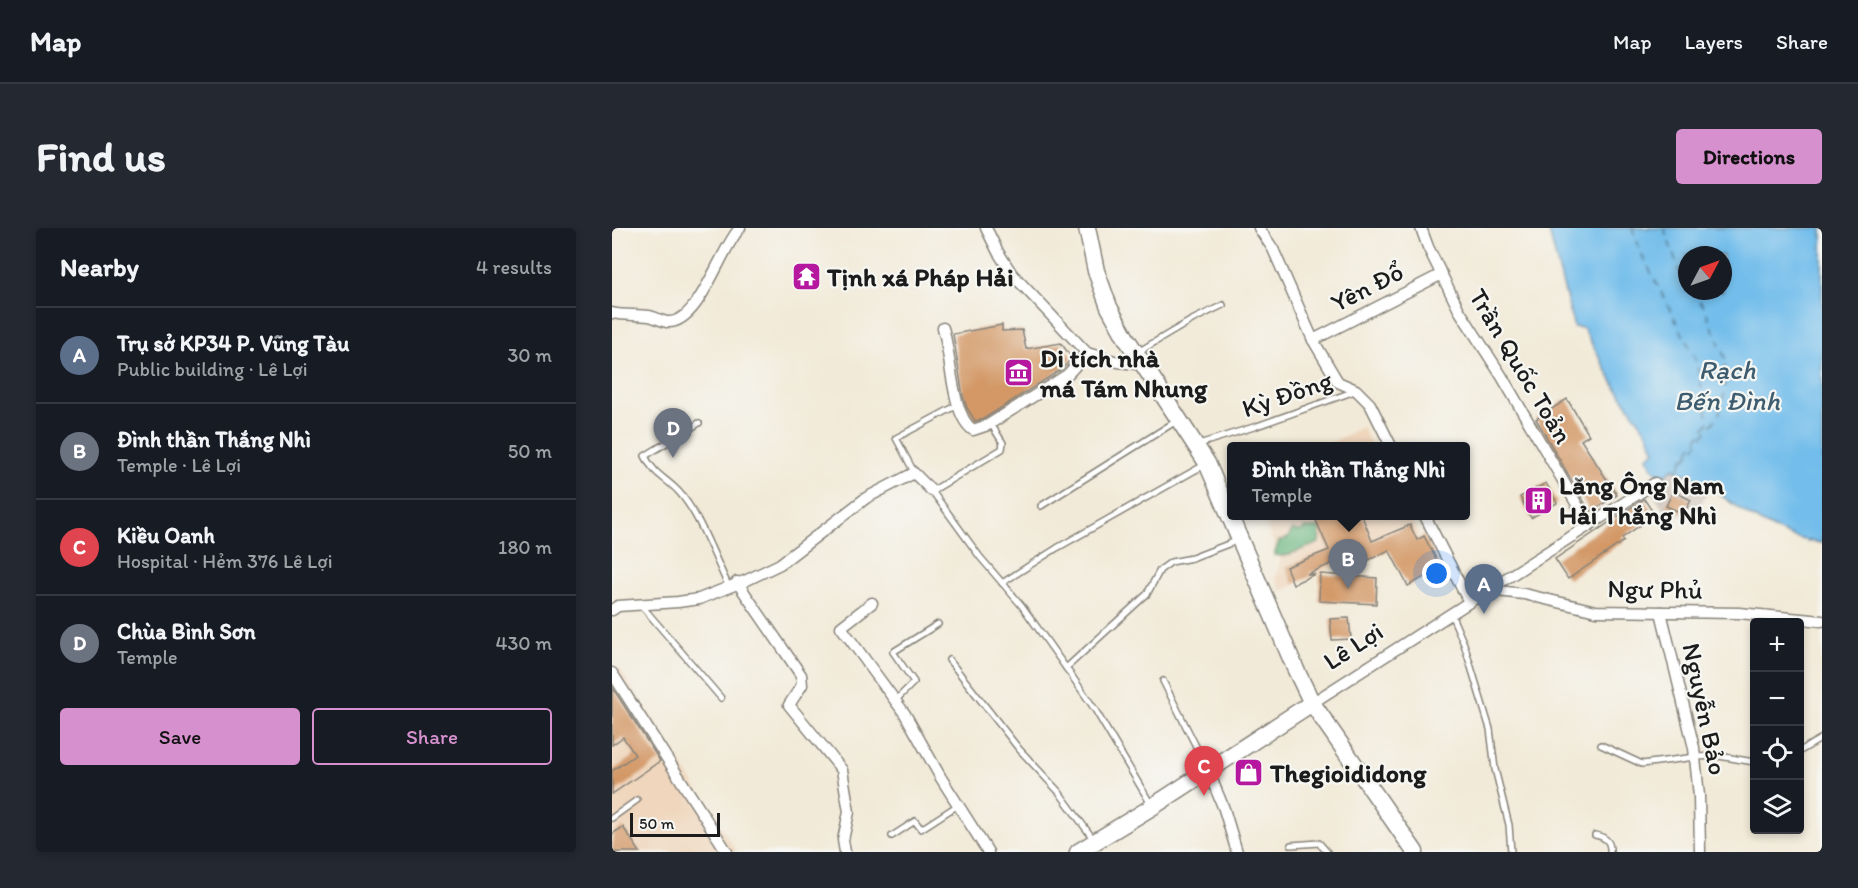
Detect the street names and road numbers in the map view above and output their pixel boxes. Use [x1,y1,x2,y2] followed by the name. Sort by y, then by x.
[1325,255,1409,319] street label: Yên Đổ
[1462,283,1580,450] street label: Trần Quốc Toản
[1238,363,1337,424] street label: Kỳ Đồng
[1607,572,1703,606] street label: Ngư Phủ
[1317,615,1389,677] street label: Lê Lợi
[1675,640,1735,778] street label: Nguyễn Bảo

